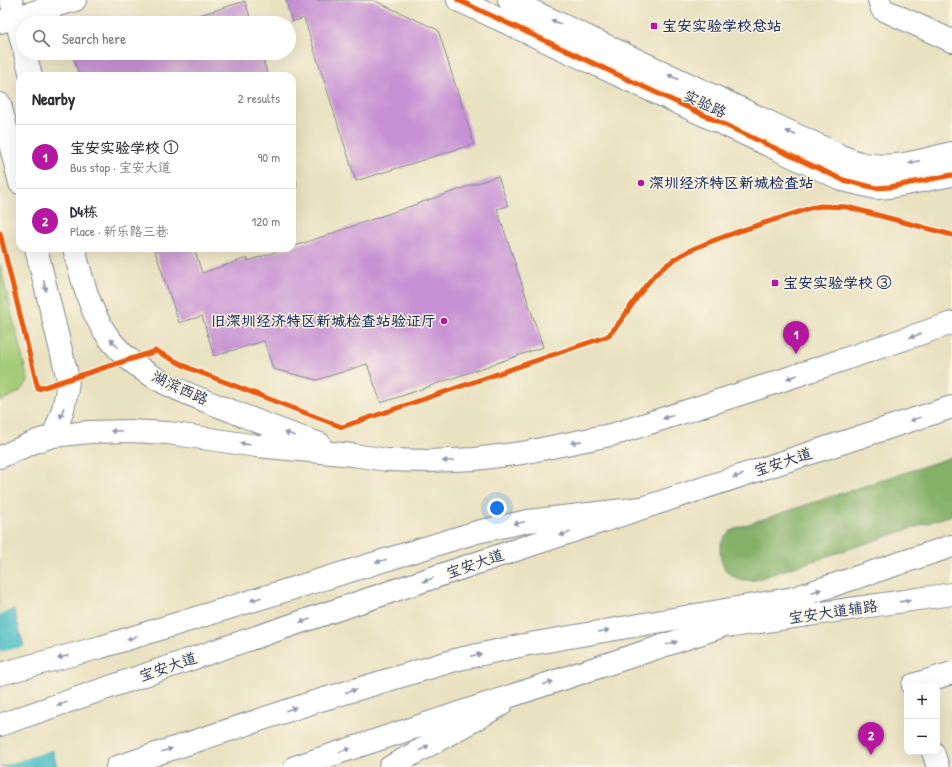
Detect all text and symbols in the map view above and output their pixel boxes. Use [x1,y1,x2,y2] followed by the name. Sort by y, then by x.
[662,15,782,36] place label: 宝安实验学校总站
[16,16,296,60] search box
[550,19,561,25] one-way arrow
[649,21,659,31] marker: 宝安实验学校总站
[30,27,52,49] icon: search
[62,28,126,49] text: Search here
[667,74,679,80] one-way arrow
[680,85,730,123] street label: 实验路
[32,87,75,110] text: Nearby
[238,89,280,107] text: 2 results
[785,130,797,136] one-way arrow
[70,137,178,158] text: 宝安实验学校 ①
[43,148,47,166] text: 1
[258,148,280,166] text: 90 m
[70,158,171,176] text: Bus stop · 宝安大道
[908,159,920,165] one-way arrow
[649,172,814,193] place label: 深圳经济特区新城检查站
[636,178,646,188] marker: 深圳经济特区新城检查站
[70,201,98,222] text: D4栋
[42,212,48,230] text: 2
[252,212,280,230] text: 120 m
[70,222,169,240] text: Place · 新乐路三巷
[783,272,891,293] place label: 宝安实验学校 ③
[770,278,780,288] marker: 宝安实验学校 ③
[43,280,49,292] one-way arrow
[211,310,436,331] place label: 旧深圳经济特区新城检查站验证厅
[439,316,449,326] marker: 旧深圳经济特区新城检查站验证厅
[783,321,809,354] pin: 1
[909,333,921,339] one-way arrow
[109,338,119,348] one-way arrow
[149,365,212,410] street label: 湖滨西路
[786,375,798,381] one-way arrow
[59,407,65,419] one-way arrow
[662,414,674,420] one-way arrow
[909,416,921,422] one-way arrow
[109,428,122,434] one-way arrow
[283,430,295,436] one-way arrow
[570,440,583,446] one-way arrow
[239,441,251,447] one-way arrow
[751,442,815,481] street label: 宝安大道
[442,457,454,464] one-way arrow
[732,474,744,480] one-way arrow
[487,498,507,518] your location
[513,520,526,526] one-way arrow
[558,531,570,537] one-way arrow
[443,544,507,583] street label: 宝安大道
[374,558,386,564] one-way arrow
[422,577,434,583] one-way arrow
[810,587,822,593] one-way arrow
[787,595,879,628] street label: 宝安大道辅路
[250,596,262,602] one-way arrow
[898,598,911,604] one-way arrow
[299,618,311,624] one-way arrow
[598,628,610,634] one-way arrow
[126,635,138,641] one-way arrow
[666,640,678,646] one-way arrow
[136,647,200,686] street label: 宝安大道
[470,652,483,658] one-way arrow
[57,655,69,661] one-way arrow
[542,680,554,686] one-way arrow
[904,683,940,755] map controls
[904,683,940,719] button: +
[346,688,358,694] one-way arrow
[55,701,67,707] one-way arrow
[285,706,297,712] one-way arrow
[904,719,940,755] button: −
[858,722,884,755] pin: 2
[418,744,430,751] one-way arrow
[162,747,174,753] one-way arrow
[339,747,351,753] one-way arrow

